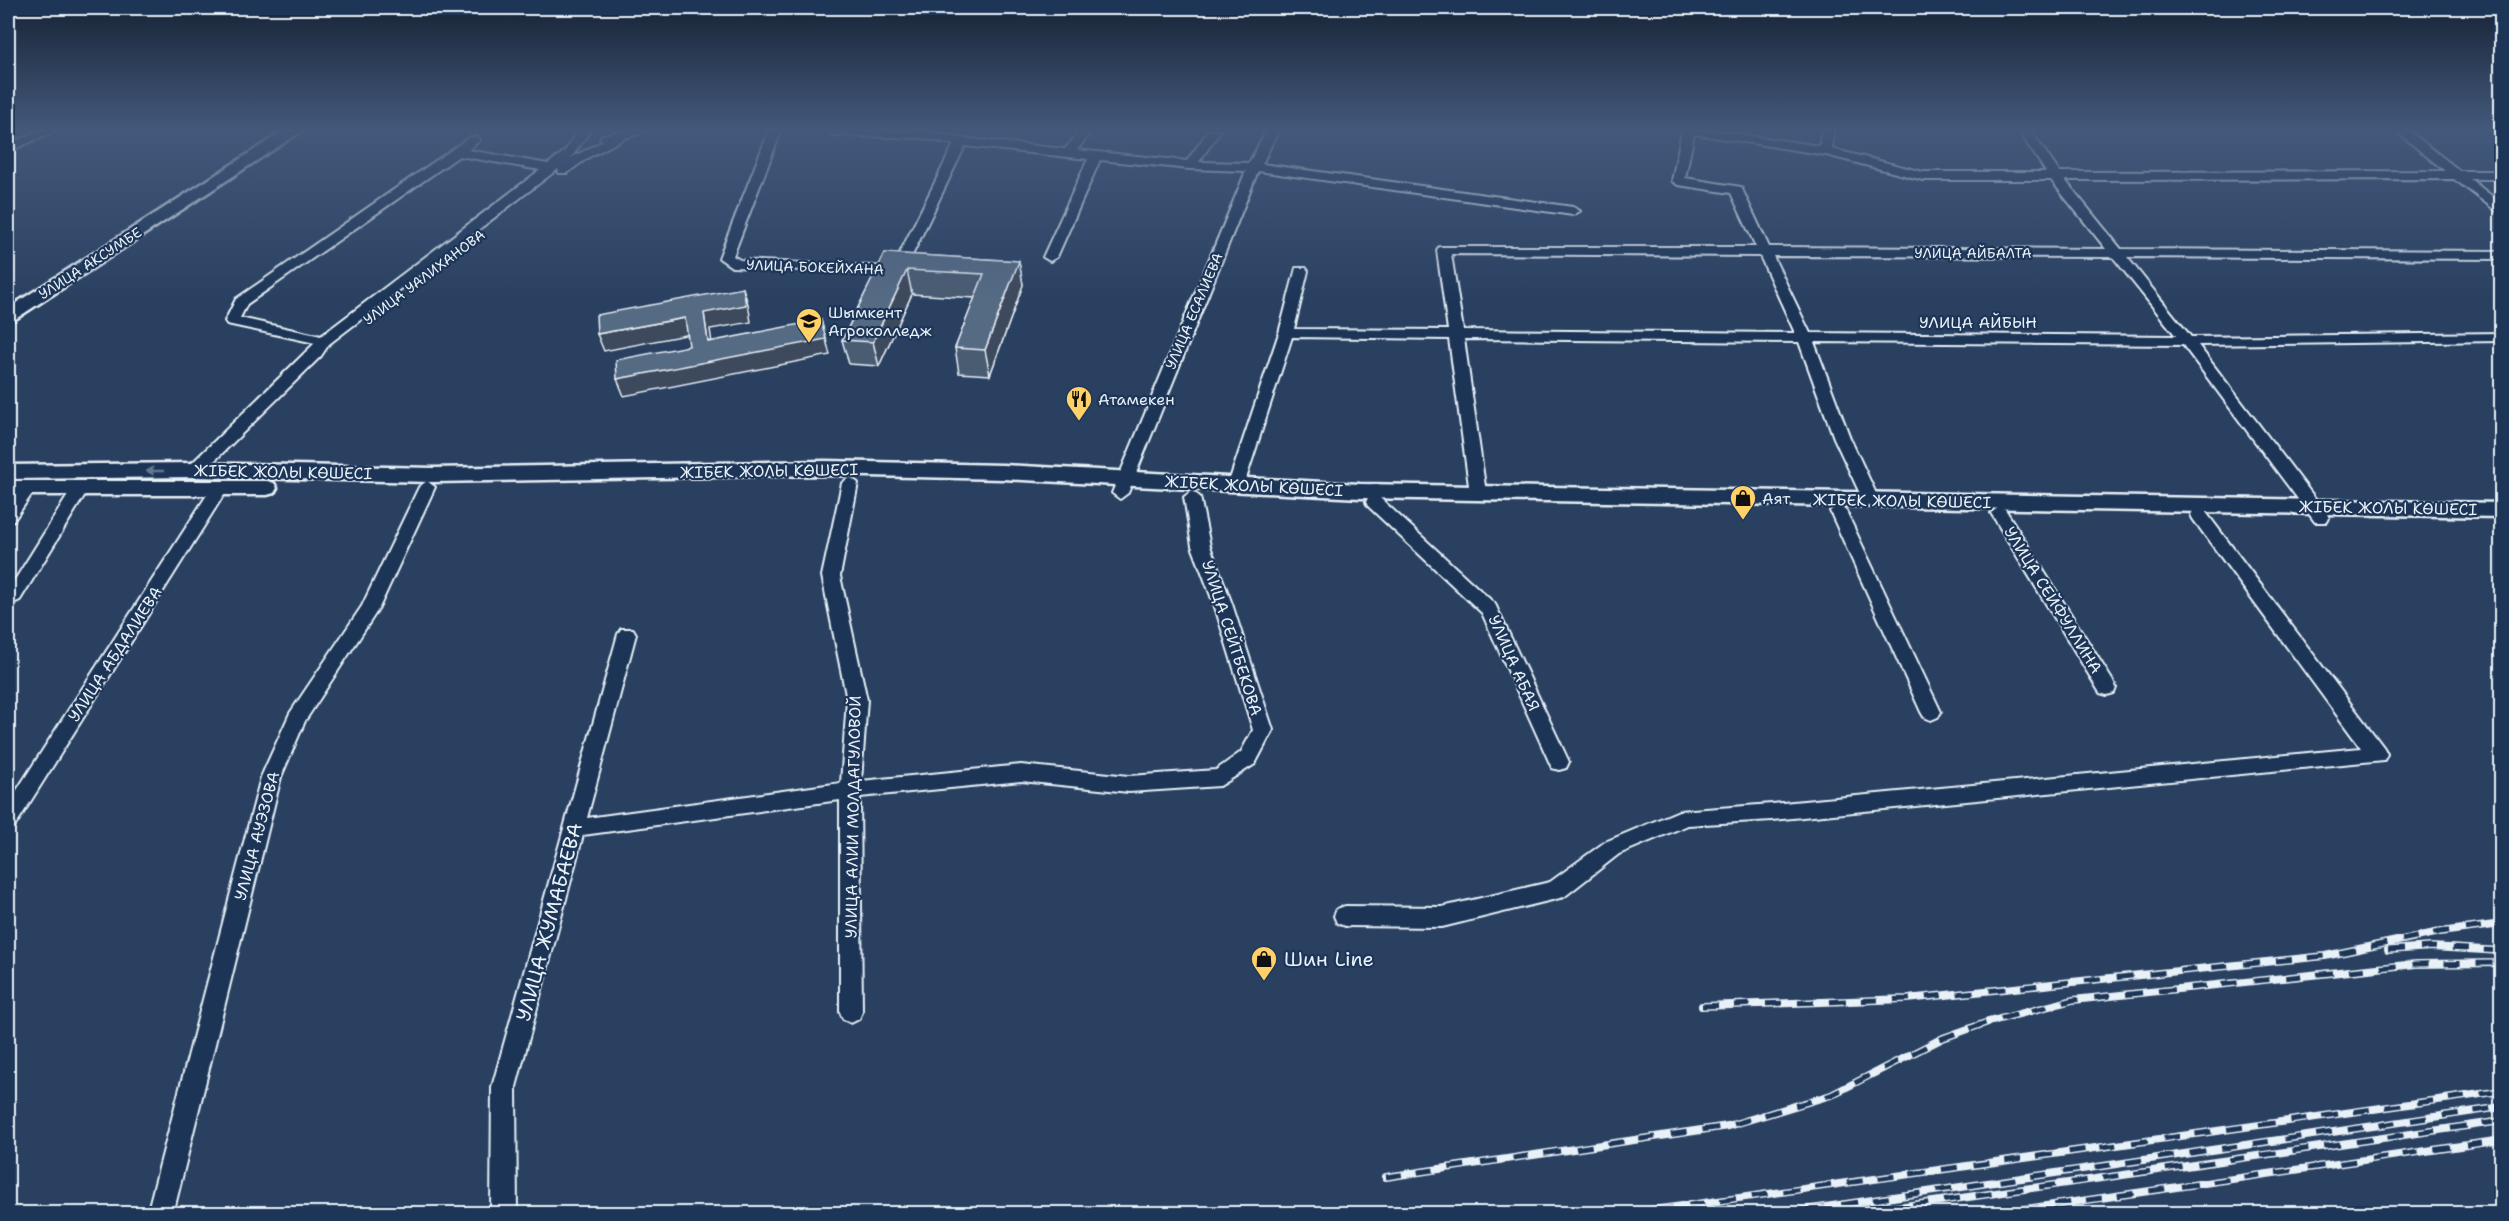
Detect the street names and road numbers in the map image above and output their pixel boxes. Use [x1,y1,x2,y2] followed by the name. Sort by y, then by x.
[35,223,145,303] street label: УЛИЦА АКСУМБЕ
[360,225,488,329] street label: УЛИЦА УАЛИХАНОВА
[1914,244,2032,262] street label: УЛИЦА АЙБАЛТА
[1161,250,1227,372] street label: УЛИЦА ЕСАЛИЕВА
[746,256,884,278] street label: УЛИЦА БОКЕЙХАНА
[1919,312,2037,333] street label: УЛИЦА АЙБЫН
[680,459,859,483] street label: ЖІБЕК ЖОЛЫ КӨШЕСІ
[194,460,373,484] street label: ЖІБЕК ЖОЛЫ КӨШЕСІ
[1164,471,1344,501] street label: ЖІБЕК ЖОЛЫ КӨШЕСІ
[1813,489,1992,513] street label: ЖІБЕК ЖОЛЫ КӨШЕСІ
[2299,496,2478,520] street label: ЖІБЕК ЖОЛЫ КӨШЕСІ
[1999,523,2107,677] street label: УЛИЦА СЕЙФУЛЛИНА
[1197,558,1267,718] street label: УЛИЦА СЕЙТБЕКОВА
[63,582,167,726] street label: УЛИЦА АБДАЛИЕВА
[1484,612,1544,714] street label: УЛИЦА АБАЯ
[840,695,866,939] street label: УЛИЦА АЛИИ МОЛДАГУЛОВОЙ
[230,769,284,903] street label: УЛИЦА АУЭЗОВА
[510,820,588,1024] street label: УЛИЦА ЖУМАБАЕВА

